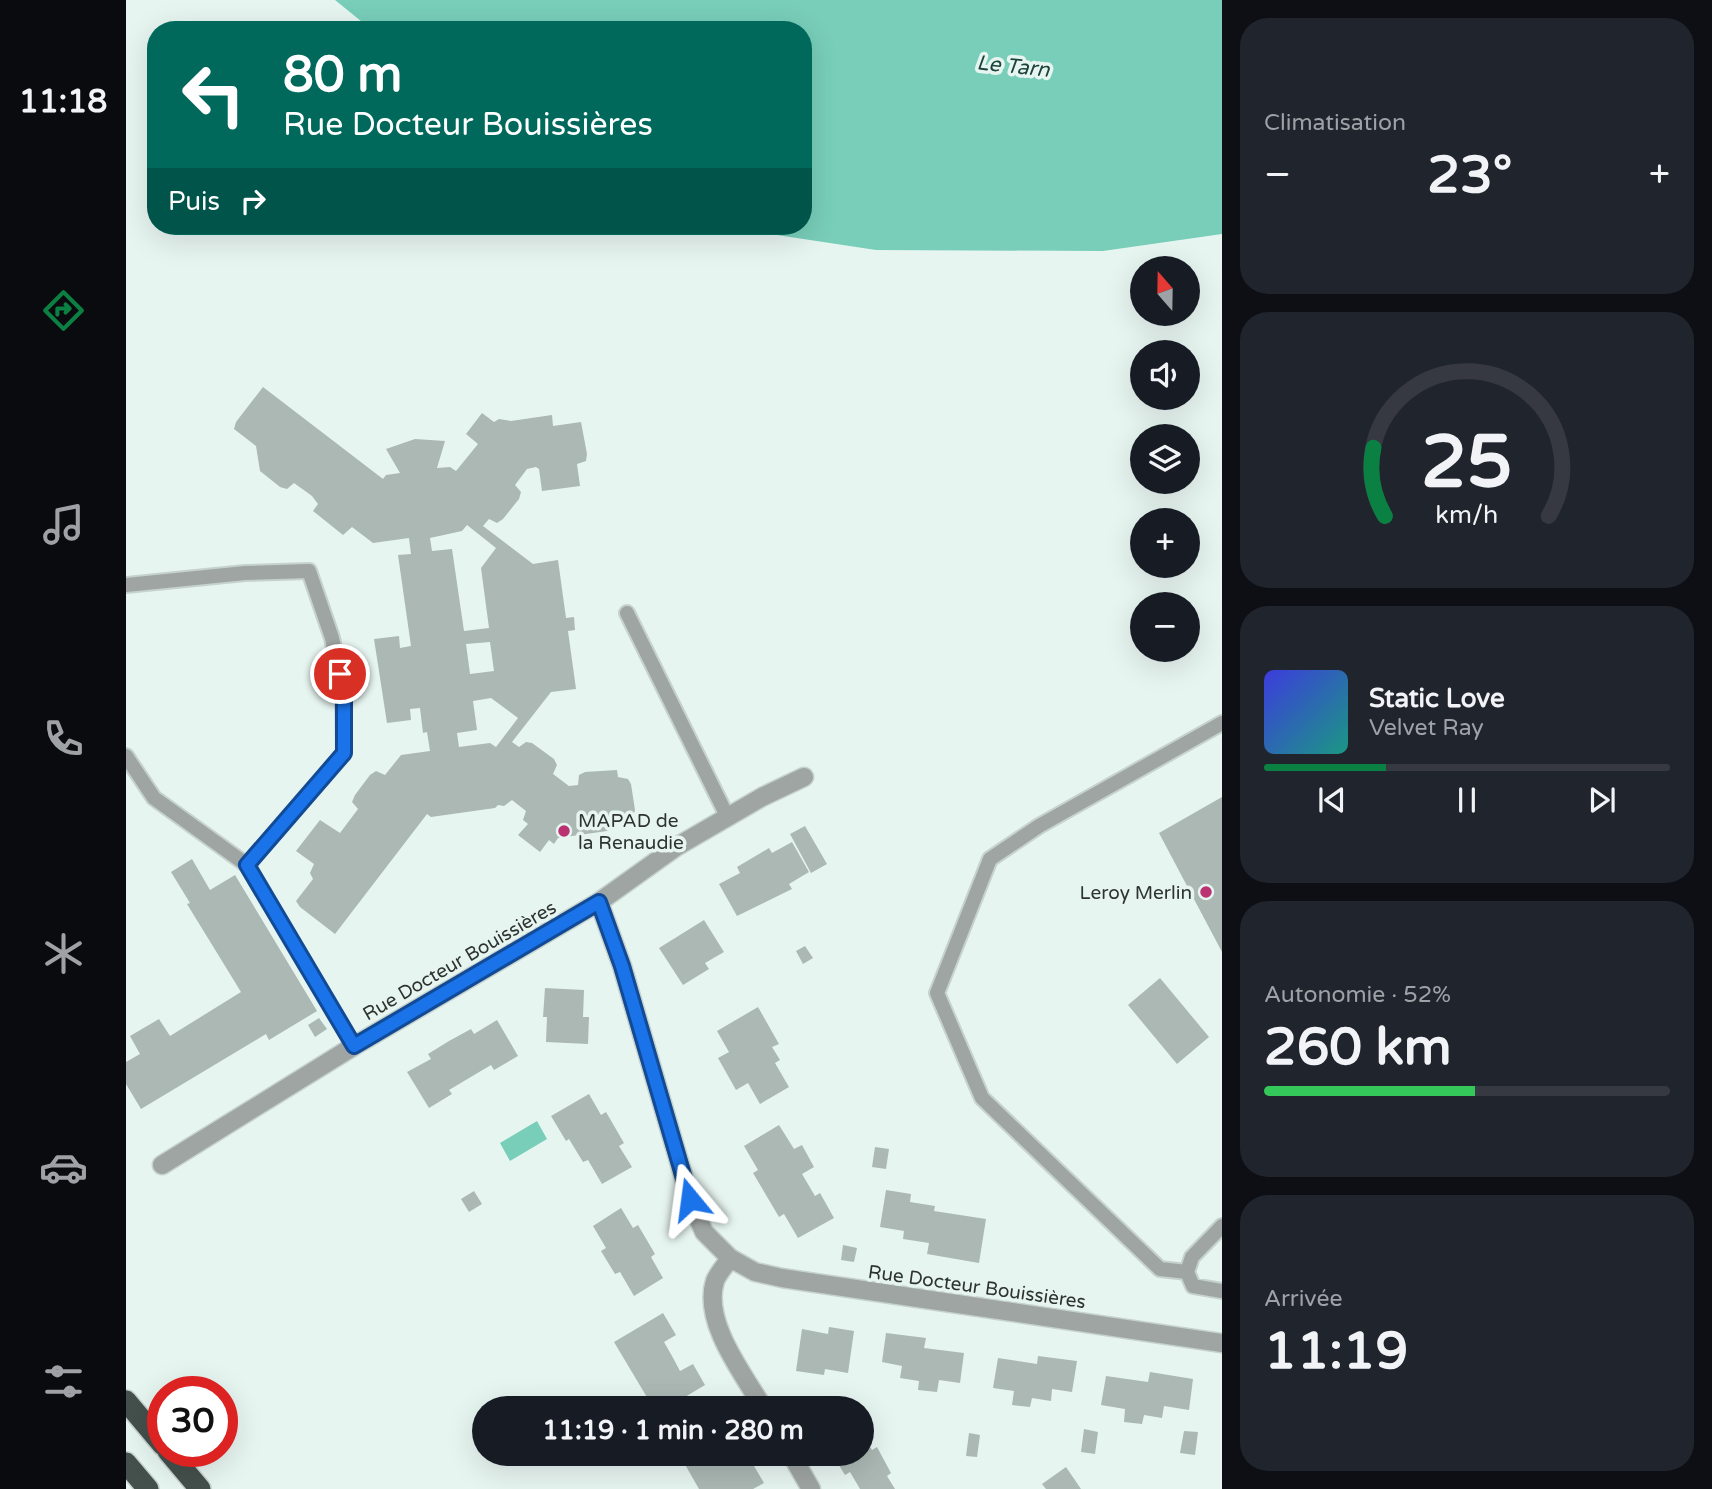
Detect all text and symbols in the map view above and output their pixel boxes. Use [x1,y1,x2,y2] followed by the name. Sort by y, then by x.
[283,46,402,105] text: 80 m
[168,49,259,140] icon: left
[975,50,1052,83] water label: Le Tarn
[19,83,107,121] text: 11:18
[283,106,653,144] text: Rue Docteur Bouissières
[1264,109,1406,137] text: Climatisation
[1427,144,1512,207] text: 23°
[1264,152,1291,198] text: −
[1649,152,1670,198] text: +
[234,182,272,220] icon: right
[168,186,220,217] text: Puis
[1130,256,1200,326] north arrow
[1130,256,1200,662] map controls
[39,286,88,335] icon: directions
[1130,340,1200,410] button: sound
[1421,420,1513,508] text: 25
[1130,424,1200,494] button: layers
[39,500,88,549] icon: music
[1436,500,1498,530] text: km/h
[1130,508,1200,578] button: +
[1130,592,1200,662] button: −
[310,644,370,704] pin
[321,655,359,693] icon: arrive
[1369,683,1505,714] text: Static Love
[39,714,88,763] icon: phone
[1369,714,1484,742] text: Velvet Ray
[1313,781,1351,819] icon: previous
[1448,781,1486,819] icon: pause
[1583,781,1621,819] icon: next
[578,810,684,854] place label: MAPAD de la Renaudie
[556,823,572,839] marker: MAPAD de la Renaudie
[1080,882,1192,904] place label: Leroy Merlin
[1198,884,1214,900] marker: Leroy Merlin
[359,896,560,1025] street label: Rue Docteur Bouissières
[39,929,88,978] icon: climate
[1264,981,1451,1009] text: Autonomie · 52%
[1264,1016,1452,1079] text: 260 km
[39,1143,88,1192] icon: car
[653,1162,727,1236] position arrow
[867,1261,1087,1313] street label: Rue Docteur Bouissières
[1264,1285,1342,1313] text: Arrivée
[1264,1320,1408,1383] text: 11:19
[39,1357,88,1406] icon: filters
[147,1376,238,1467] speed limit sign: 30
[542,1415,804,1446] text: 11:19 · 1 min · 280 m

